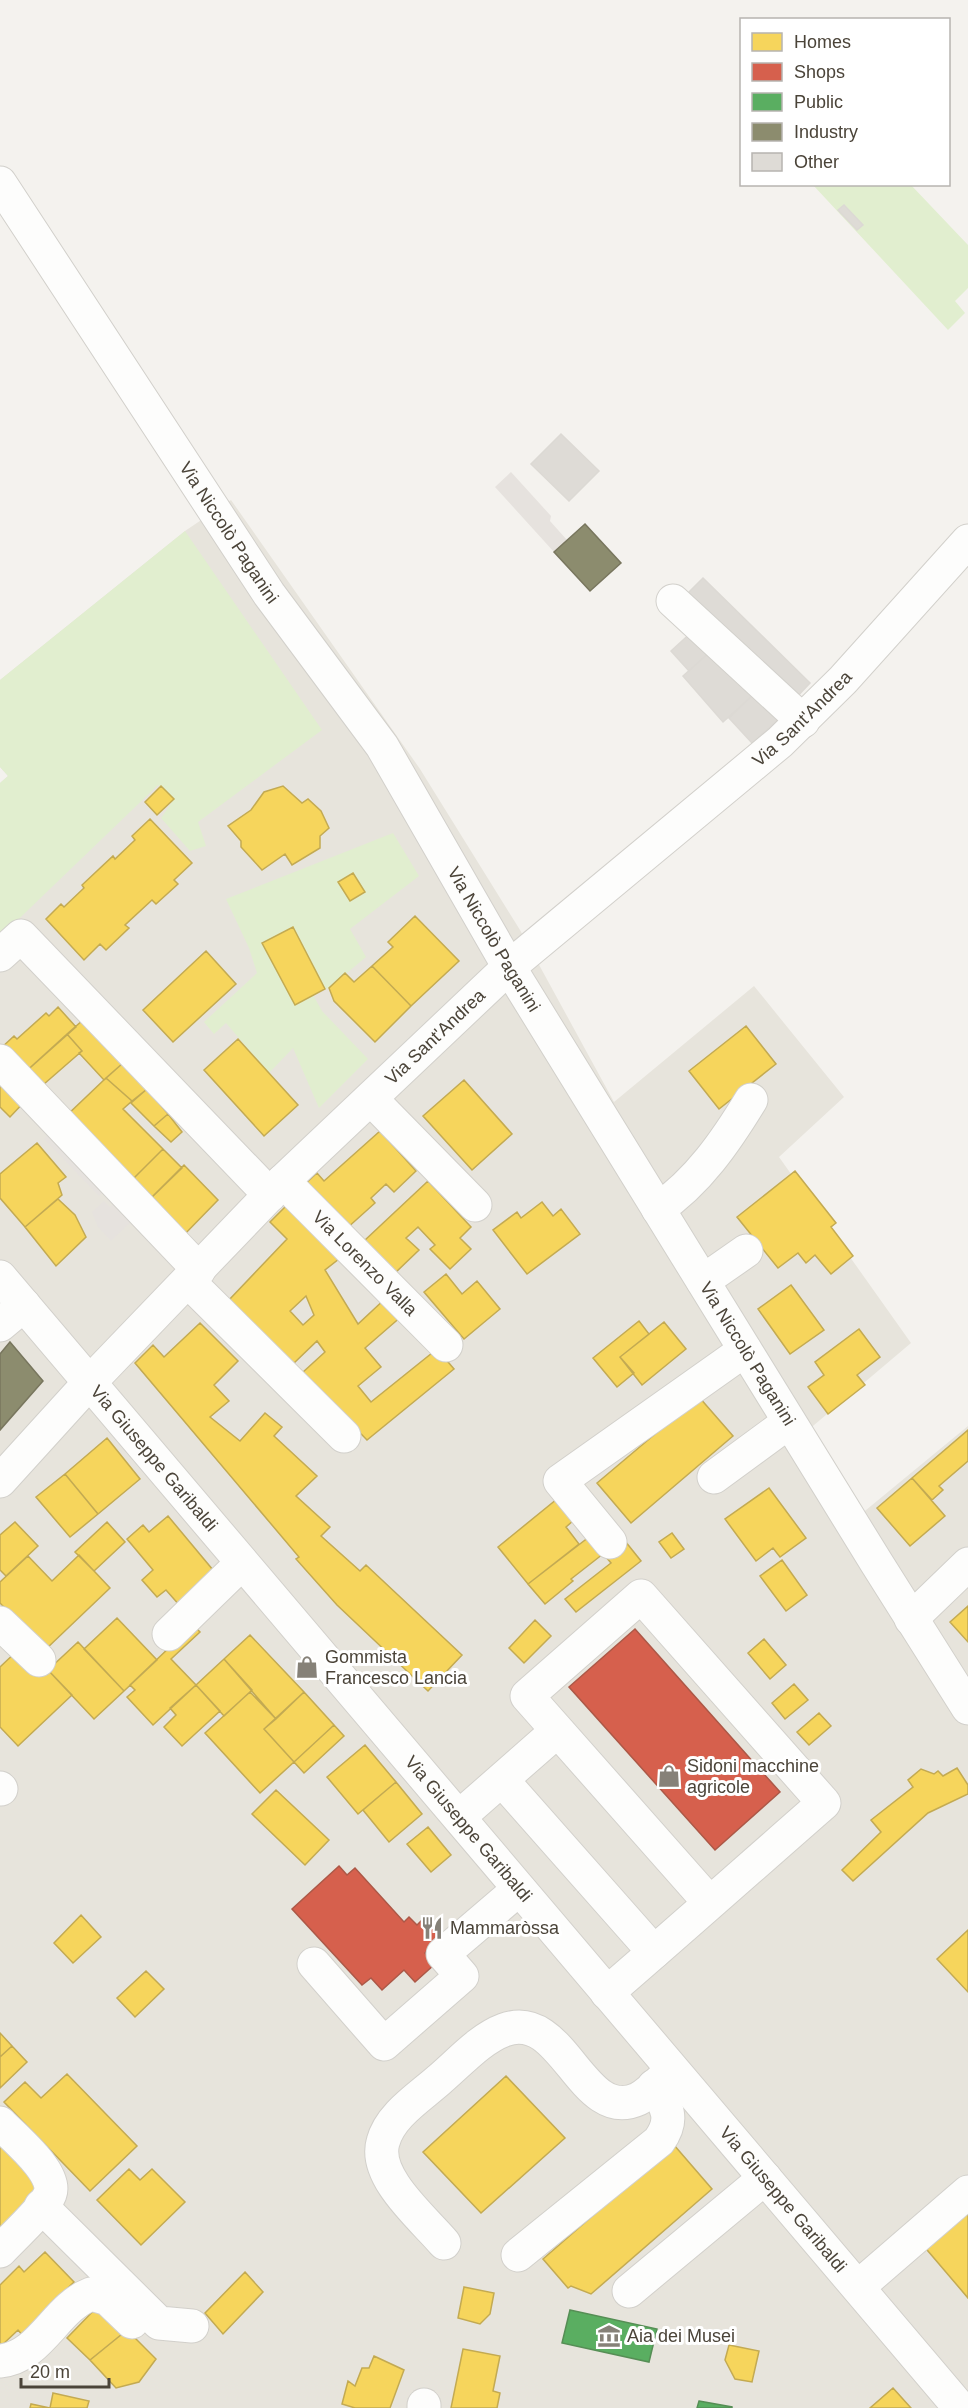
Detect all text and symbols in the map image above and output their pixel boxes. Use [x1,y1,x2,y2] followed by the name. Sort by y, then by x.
[740,18,950,186] legend
[794,32,851,52] text: Homes
[794,62,845,82] text: Shops
[794,92,843,112] text: Public
[794,122,858,142] text: Industry
[794,152,839,172] text: Other
[175,458,283,607] street label: Via Niccolò Paganini
[749,666,857,771] street label: Via Sant'Andrea
[444,863,544,1016] street label: Via Niccolò Paganini
[381,985,490,1089] street label: Via Sant'Andrea
[309,1207,422,1320] street label: Via Lorenzo Valla
[696,1278,799,1429] street label: Via Niccolò Paganini
[87,1381,221,1535] street label: Via Giuseppe Garibaldi
[325,1647,468,1688] place label: Gommista Francesco Lancia
[294,1654,320,1680] shop icon: Gommista Francesco Lancia
[401,1752,536,1906] street label: Via Giuseppe Garibaldi
[687,1756,819,1797] place label: Sidoni macchine agricole
[656,1763,682,1789] shop icon: Sidoni macchine agricole
[419,1915,445,1941] restaurant icon: Mammaròssa
[450,1918,560,1938] place label: Mammaròssa
[716,2123,850,2276] street label: Via Giuseppe Garibaldi
[596,2323,622,2349] museum icon: Aia dei Musei
[627,2326,735,2346] place label: Aia dei Musei
[21,2351,110,2389] scale bar
[30,2362,70,2382] text: 20 m

